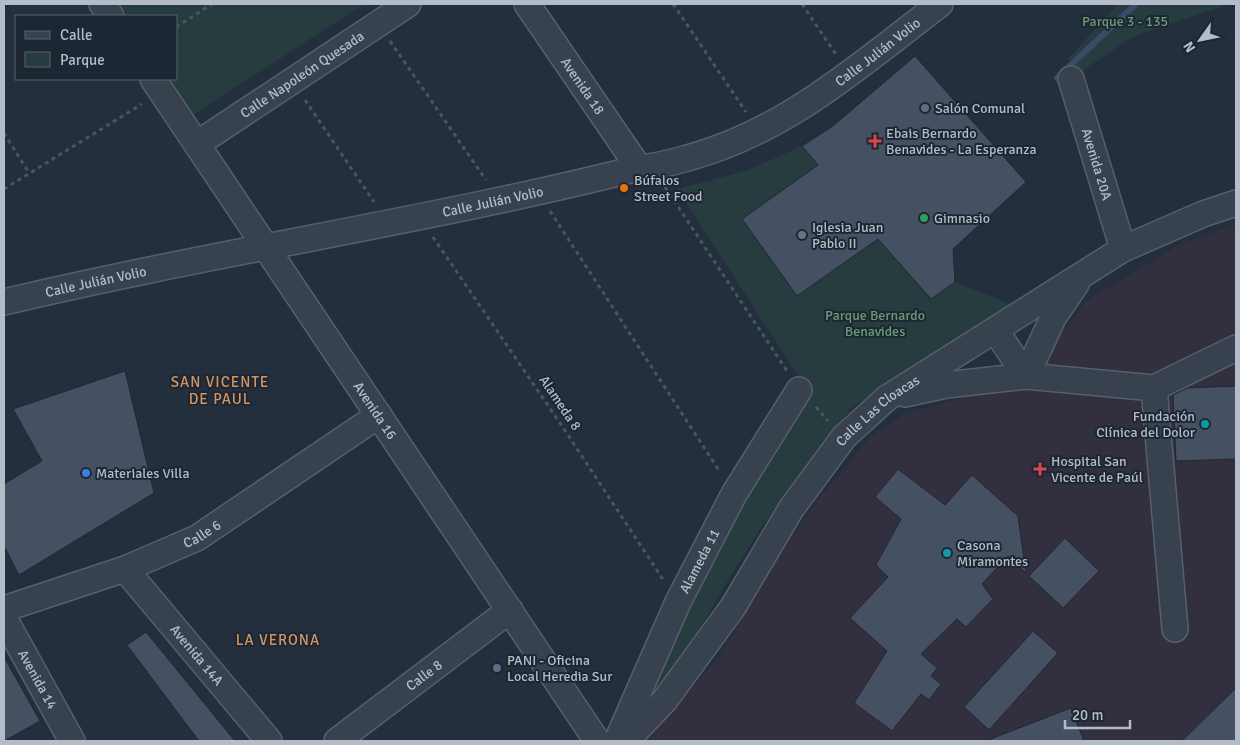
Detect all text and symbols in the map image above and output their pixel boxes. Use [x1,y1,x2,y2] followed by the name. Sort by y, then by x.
[1082,13,1168,30] park label: Parque 3 - 135
[832,14,924,90] street label: Calle Julián Volio
[15,15,178,80] legend
[1175,15,1225,65] north arrow
[60,26,93,44] text: Calle
[237,27,367,122] street label: Calle Napoleón Quesada
[1180,38,1199,56] text: N
[60,51,105,69] text: Parque
[557,54,608,118] street label: Avenida 18
[935,100,1025,117] place label: Salón Comunal
[919,102,931,114] marker: Salón Comunal
[886,125,1037,158] place label: Ebais Bernardo Benavides - La Esperanza
[1078,126,1116,203] street label: Avenida 20A
[868,134,882,148] marker: Ebais Bernardo Benavides - La Esperanza
[634,172,702,205] place label: Búfalos Street Food
[441,182,545,221] street label: Calle Julián Volio
[618,182,630,194] marker: Búfalos Street Food
[934,210,990,227] place label: Gimnasio
[918,212,930,224] marker: Gimnasio
[812,219,883,252] place label: Iglesia Juan Pablo II
[796,229,808,241] marker: Iglesia Juan Pablo II
[44,262,148,301] street label: Calle Julián Volio
[825,307,925,340] park label: Parque Bernardo Benavides
[832,371,923,449] street label: Calle Las Cloacas
[535,372,585,434] street label: Alameda 8
[171,373,269,408] district label: SAN VICENTE DE PAUL
[350,378,401,442] street label: Avenida 16
[1096,408,1196,441] place label: Fundación Clínica del Dolor
[1199,418,1211,430] marker: Fundación Clínica del Dolor
[1051,453,1143,486] place label: Hospital San Vicente de Paúl
[1033,462,1047,476] marker: Hospital San Vicente de Paúl
[96,465,190,482] place label: Materiales Villa
[80,467,92,479] marker: Materiales Villa
[180,516,224,551] street label: Calle 6
[675,526,723,596] street label: Alameda 11
[957,537,1028,570] place label: Casona Miramontes
[941,547,953,559] marker: Casona Miramontes
[167,621,228,689] street label: Avenida 14A
[236,631,320,649] district label: LA VERONA
[15,646,61,713] street label: Avenida 14
[507,652,613,685] place label: PANI - Oficina Local Heredia Sur
[402,656,445,694] street label: Calle 8
[491,662,503,674] marker: PANI - Oficina Local Heredia Sur
[1065,698,1130,730] scale bar
[1072,706,1103,724] text: 20 m

